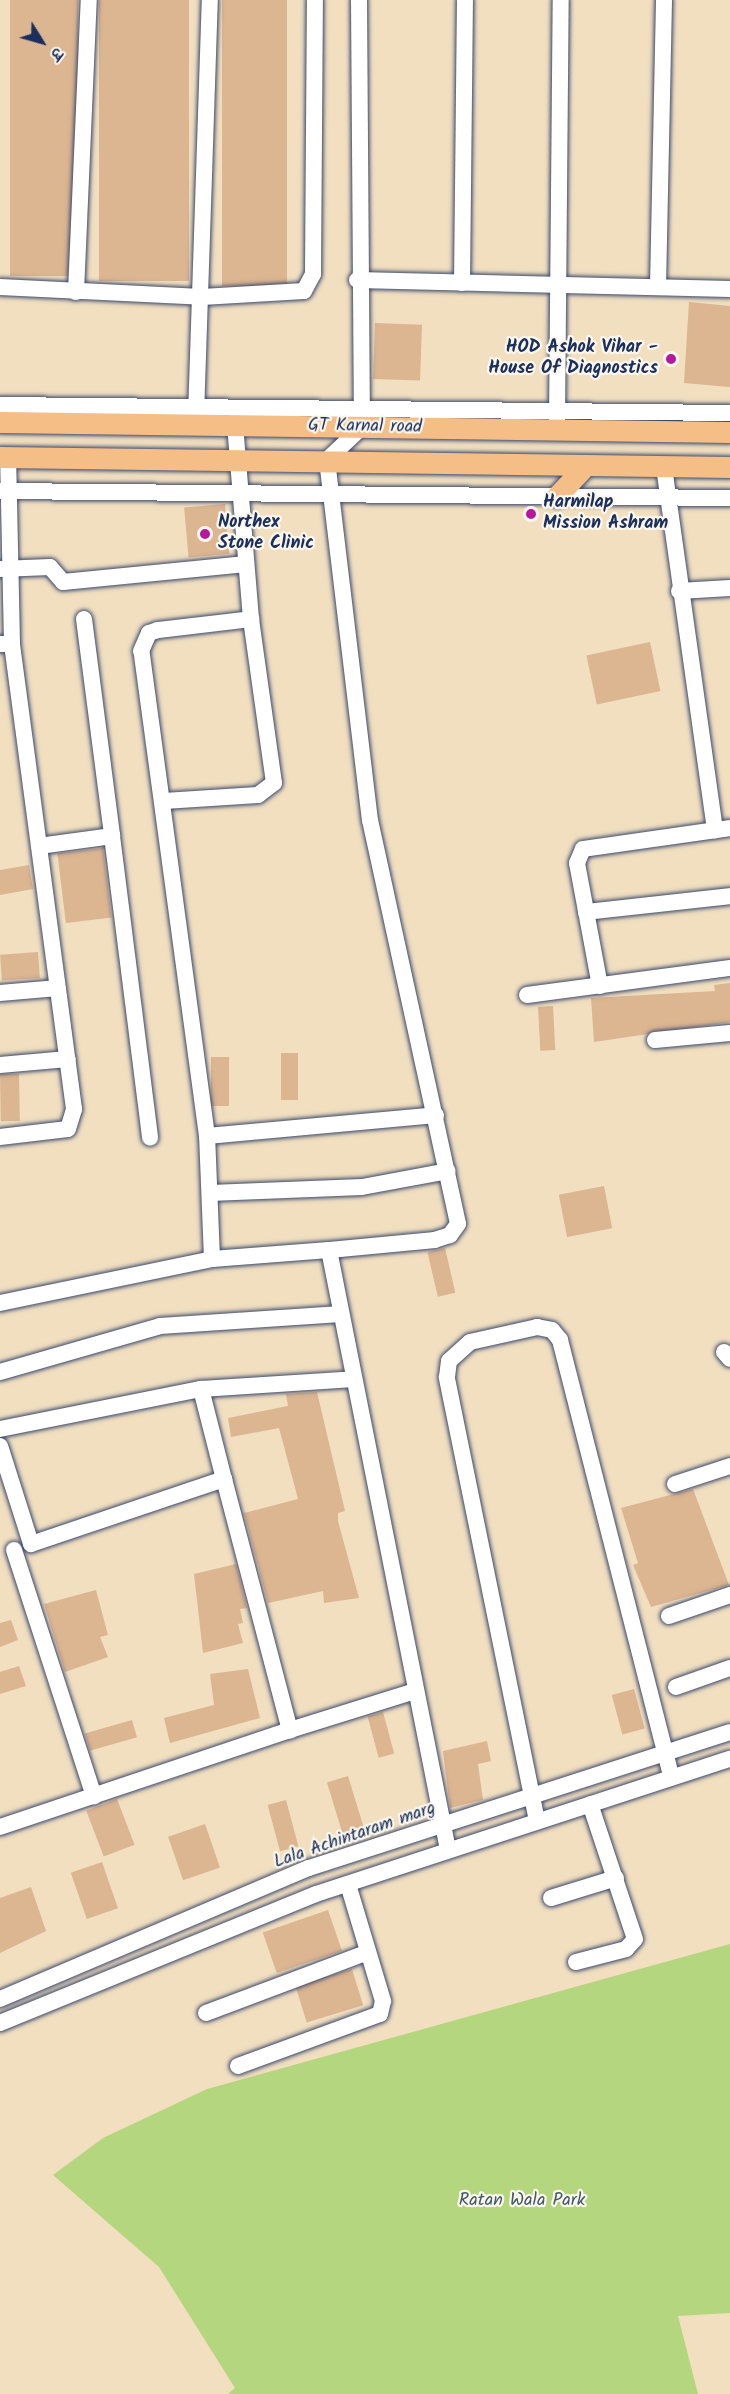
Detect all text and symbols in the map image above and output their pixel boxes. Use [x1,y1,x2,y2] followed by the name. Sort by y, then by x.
[12,12,72,72] north arrow
[44,42,70,65] text: उ
[488,338,658,380] place label: HOD Ashok Vihar - House Of Diagnostics
[662,350,680,368] marker: HOD Ashok Vihar - House Of Diagnostics
[308,415,422,439] street label: GT Karnal road
[543,493,668,536] place label: Harmilap Mission Ashram
[524,507,538,521] marker: Harmilap Mission Ashram
[218,513,314,556] place label: Northex Stone Clinic
[196,525,214,543] marker: Northex Stone Clinic
[271,1798,439,1874] street label: Lala Achintaram marg
[459,2190,585,2212] park label: Ratan Wala Park

